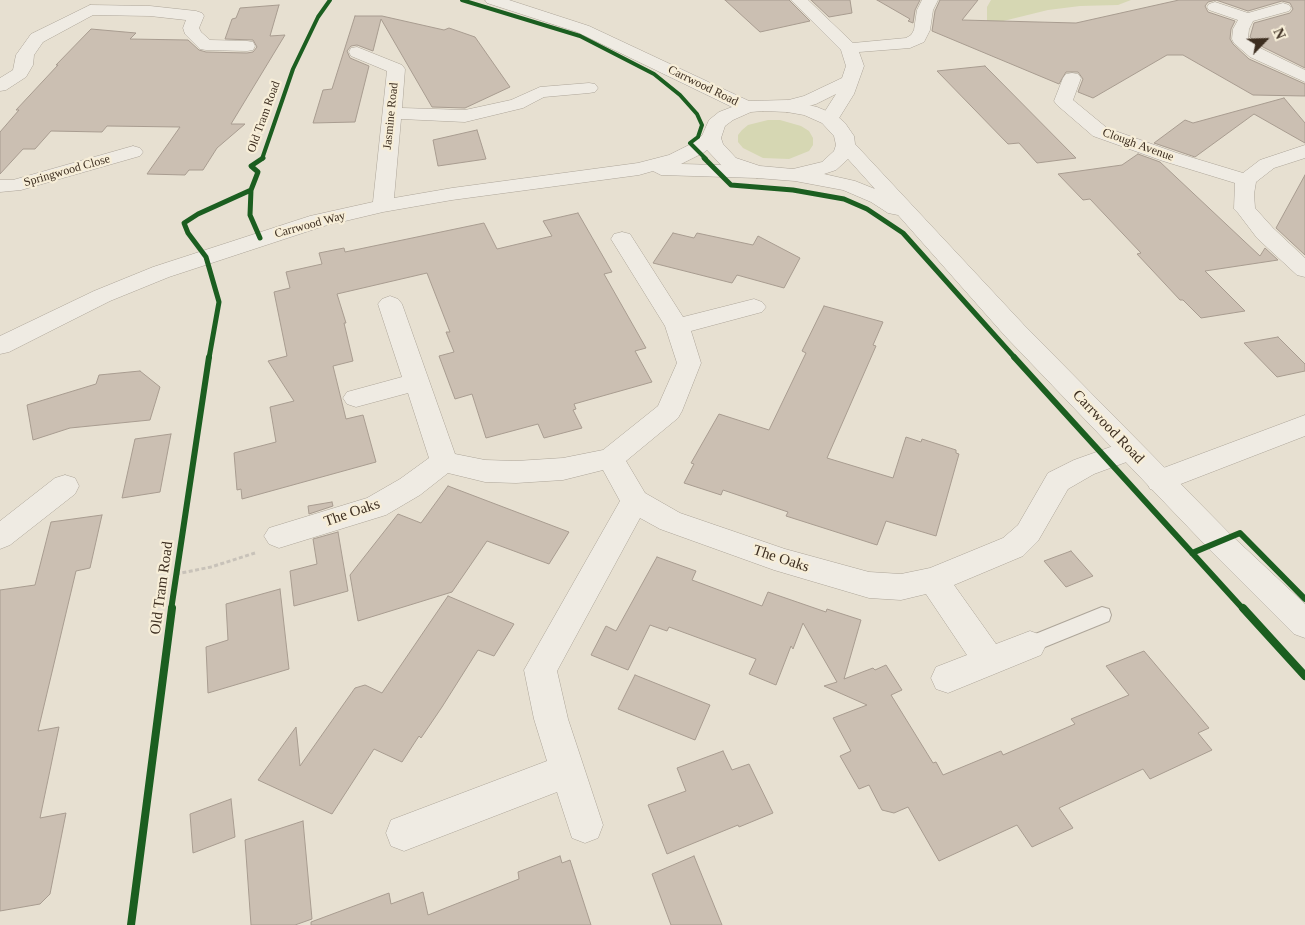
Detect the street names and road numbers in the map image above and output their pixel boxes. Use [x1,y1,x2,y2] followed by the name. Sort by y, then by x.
[666,63,740,109] street label: Carrwood Road
[244,79,284,155] street label: Old Tram Road
[380,82,402,150] street label: Jasmine Road
[1100,125,1176,165] street label: Clough Avenue
[22,152,112,190] street label: Springwood Close
[273,209,347,241] street label: Carrwood Way
[1068,386,1148,468] street label: Carrwood Road
[322,495,382,531] street label: The Oaks
[147,540,177,636] street label: Old Tram Road
[751,541,811,577] street label: The Oaks

